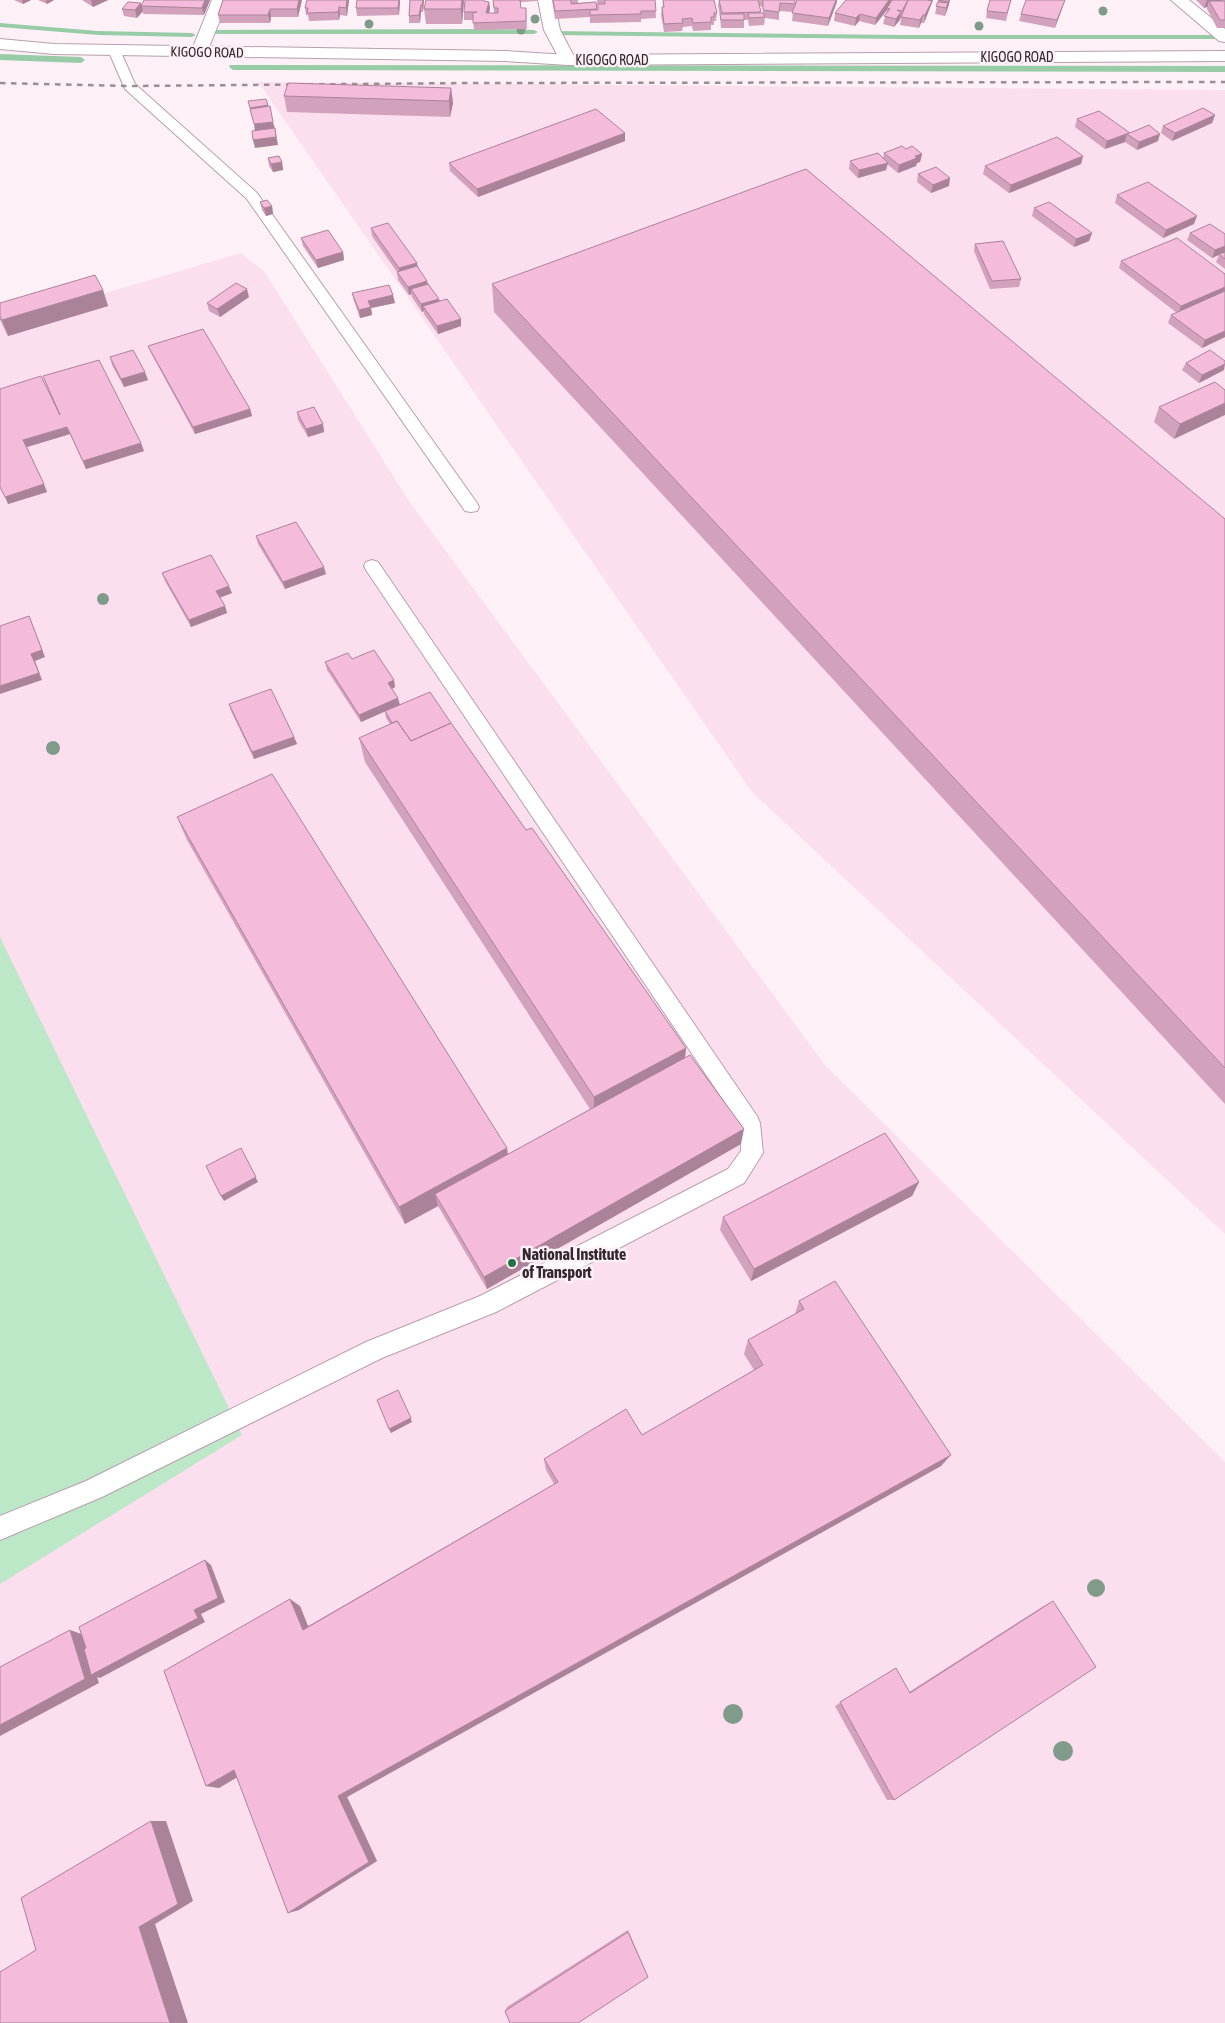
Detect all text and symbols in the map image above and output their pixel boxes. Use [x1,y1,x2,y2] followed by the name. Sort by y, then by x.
[170,43,244,61] street label: KIGOGO ROAD
[980,49,1054,65] street label: KIGOGO ROAD
[575,52,649,68] street label: KIGOGO ROAD
[522,1245,626,1281] place label: National Institute of Transport
[506,1257,518,1269] marker: National Institute of Transport

